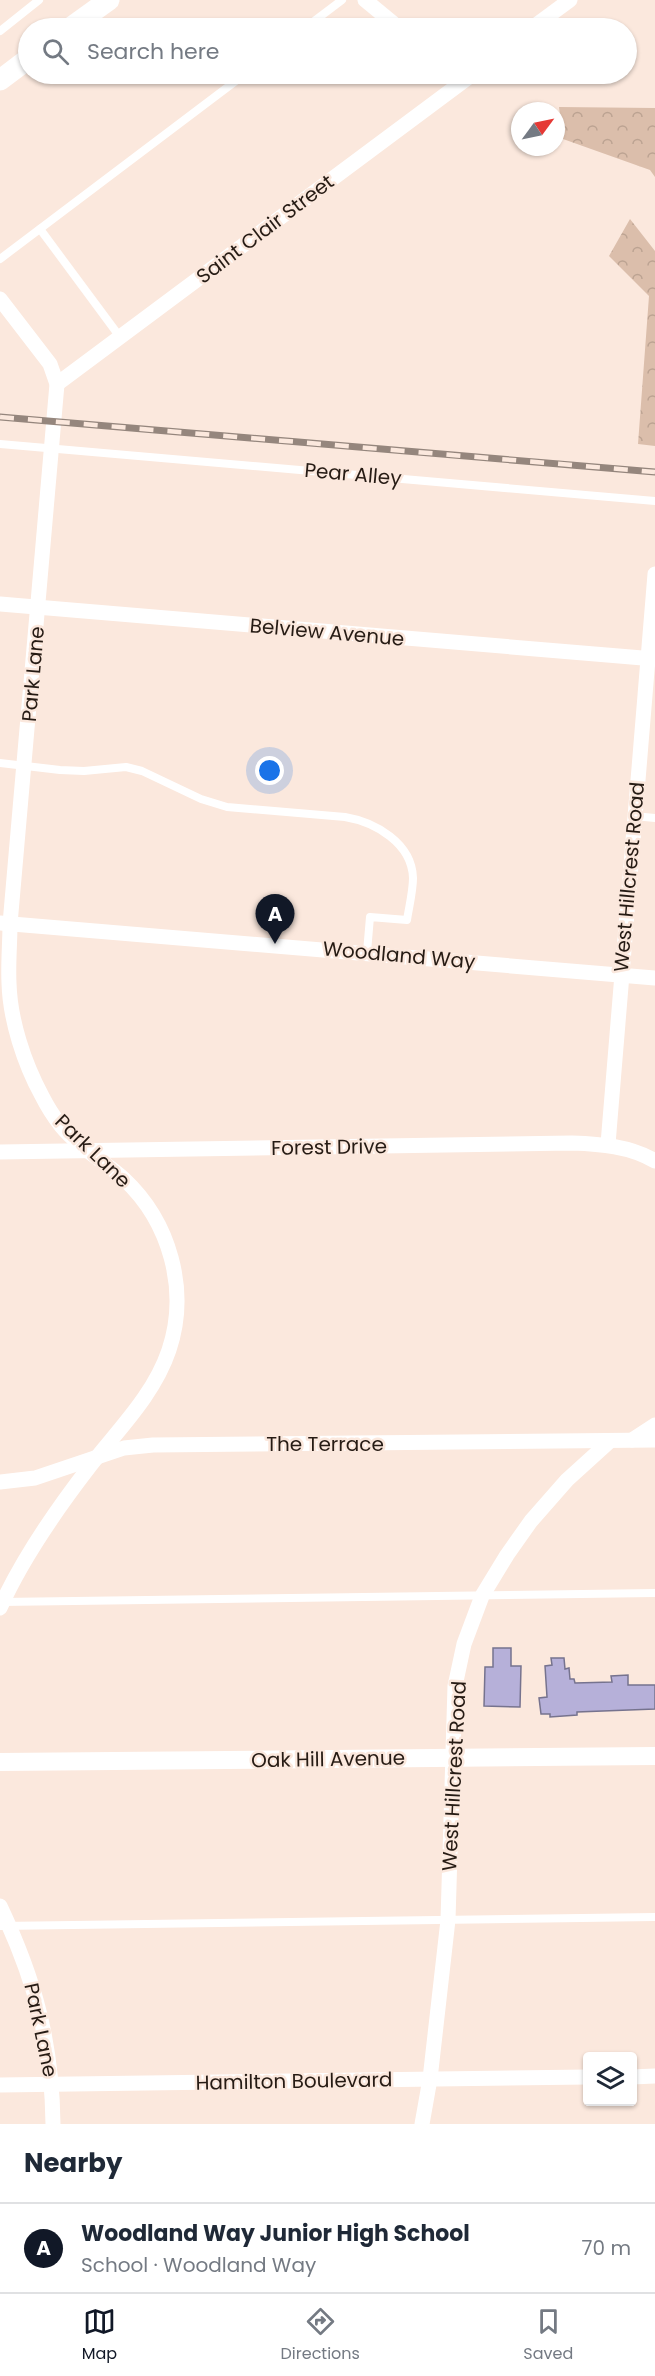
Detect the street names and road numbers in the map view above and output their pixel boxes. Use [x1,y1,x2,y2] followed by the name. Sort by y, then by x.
[190,168,340,290] street label: Saint Clair Street
[303,456,403,492] street label: Pear Alley
[249,611,405,653] street label: Belview Avenue
[15,625,51,723] street label: Park Lane
[607,781,651,973] street label: West Hillcrest Road
[322,934,476,976] street label: Woodland Way
[49,1108,137,1194] street label: Park Lane
[271,1132,387,1162] street label: Forest Drive
[266,1430,384,1458] street label: The Terrace
[435,1680,473,1872] street label: West Hillcrest Road
[251,1744,405,1774] street label: Oak Hill Avenue
[17,1980,65,2080] street label: Park Lane
[195,2065,393,2097] street label: Hamilton Boulevard

